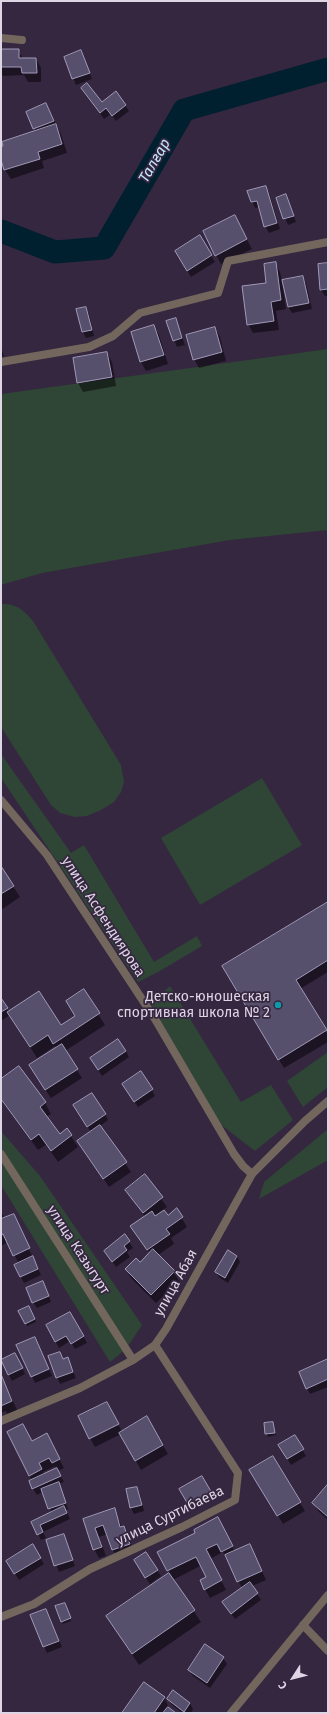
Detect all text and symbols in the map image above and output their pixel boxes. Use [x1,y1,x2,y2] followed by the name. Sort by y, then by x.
[135,136,175,186] water label: Талғар
[58,854,148,980] street label: улица Асфендиярова
[117,989,270,1022] place label: Детско-юношеская спортивная школа № 2
[273,1000,283,1010] marker: Детско-юношеская спортивная школа № 2
[43,1202,113,1298] street label: улица Казыгурт
[151,1247,201,1319] street label: улица Абая
[113,1483,227,1549] street label: улица Суртибаева
[273,1658,313,1698] north arrow
[276,1679,290,1692] text: С

